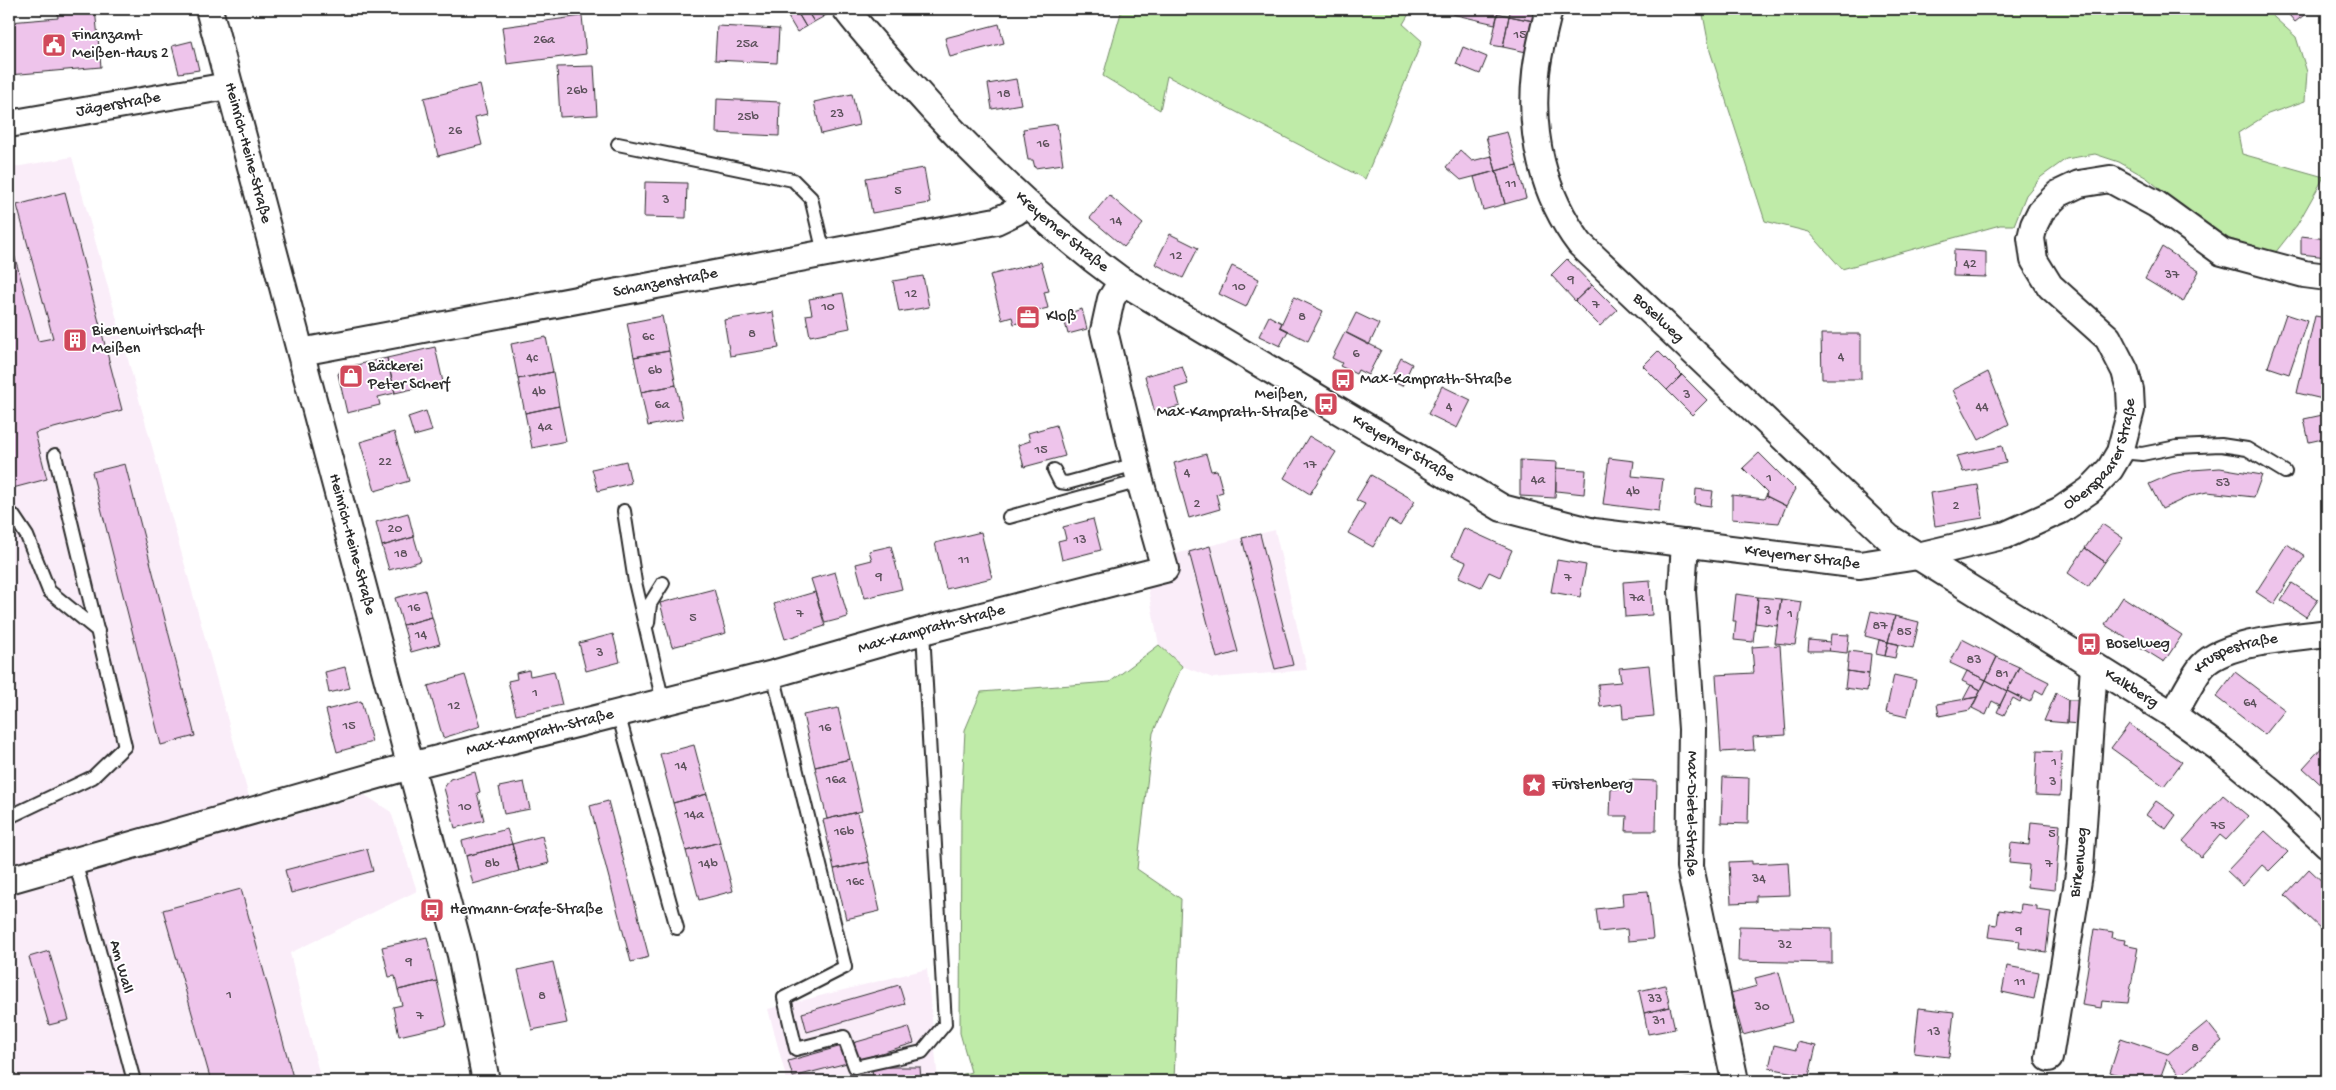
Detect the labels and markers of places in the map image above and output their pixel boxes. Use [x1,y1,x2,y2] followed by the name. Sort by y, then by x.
[71,27,169,64] place label: Finanzamt Meißen-Haus 2
[41,32,67,58] public building icon: Finanzamt Meißen-Haus 2
[1015,304,1041,330] office icon: Kloß
[1046,308,1077,327] place label: Kloß
[91,322,205,359] place label: Bienenwirtschaft Meißen
[62,327,88,353] building icon: Bienenwirtschaft Meißen
[367,358,451,395] place label: Bäckerei Peter Scherf
[338,363,364,389] shop icon: Bäckerei Peter Scherf
[1330,367,1356,393] bus stop icon: Max-Kamprath-Straße
[1360,371,1512,390] place label: Max-Kamprath-Straße
[1156,386,1309,423] place label: Meißen, Max-Kamprath-Straße
[1313,391,1339,417] bus stop icon: Meißen, Max-Kamprath-Straße
[2076,631,2102,657] bus stop icon: Boselweg
[2105,635,2170,654] place label: Boselweg
[1521,772,1547,798] place icon: Fürstenberg
[1551,776,1633,795] place label: Fürstenberg
[419,897,445,923] bus stop icon: Hermann-Grafe-Straße
[450,901,604,920] place label: Hermann-Grafe-Straße

